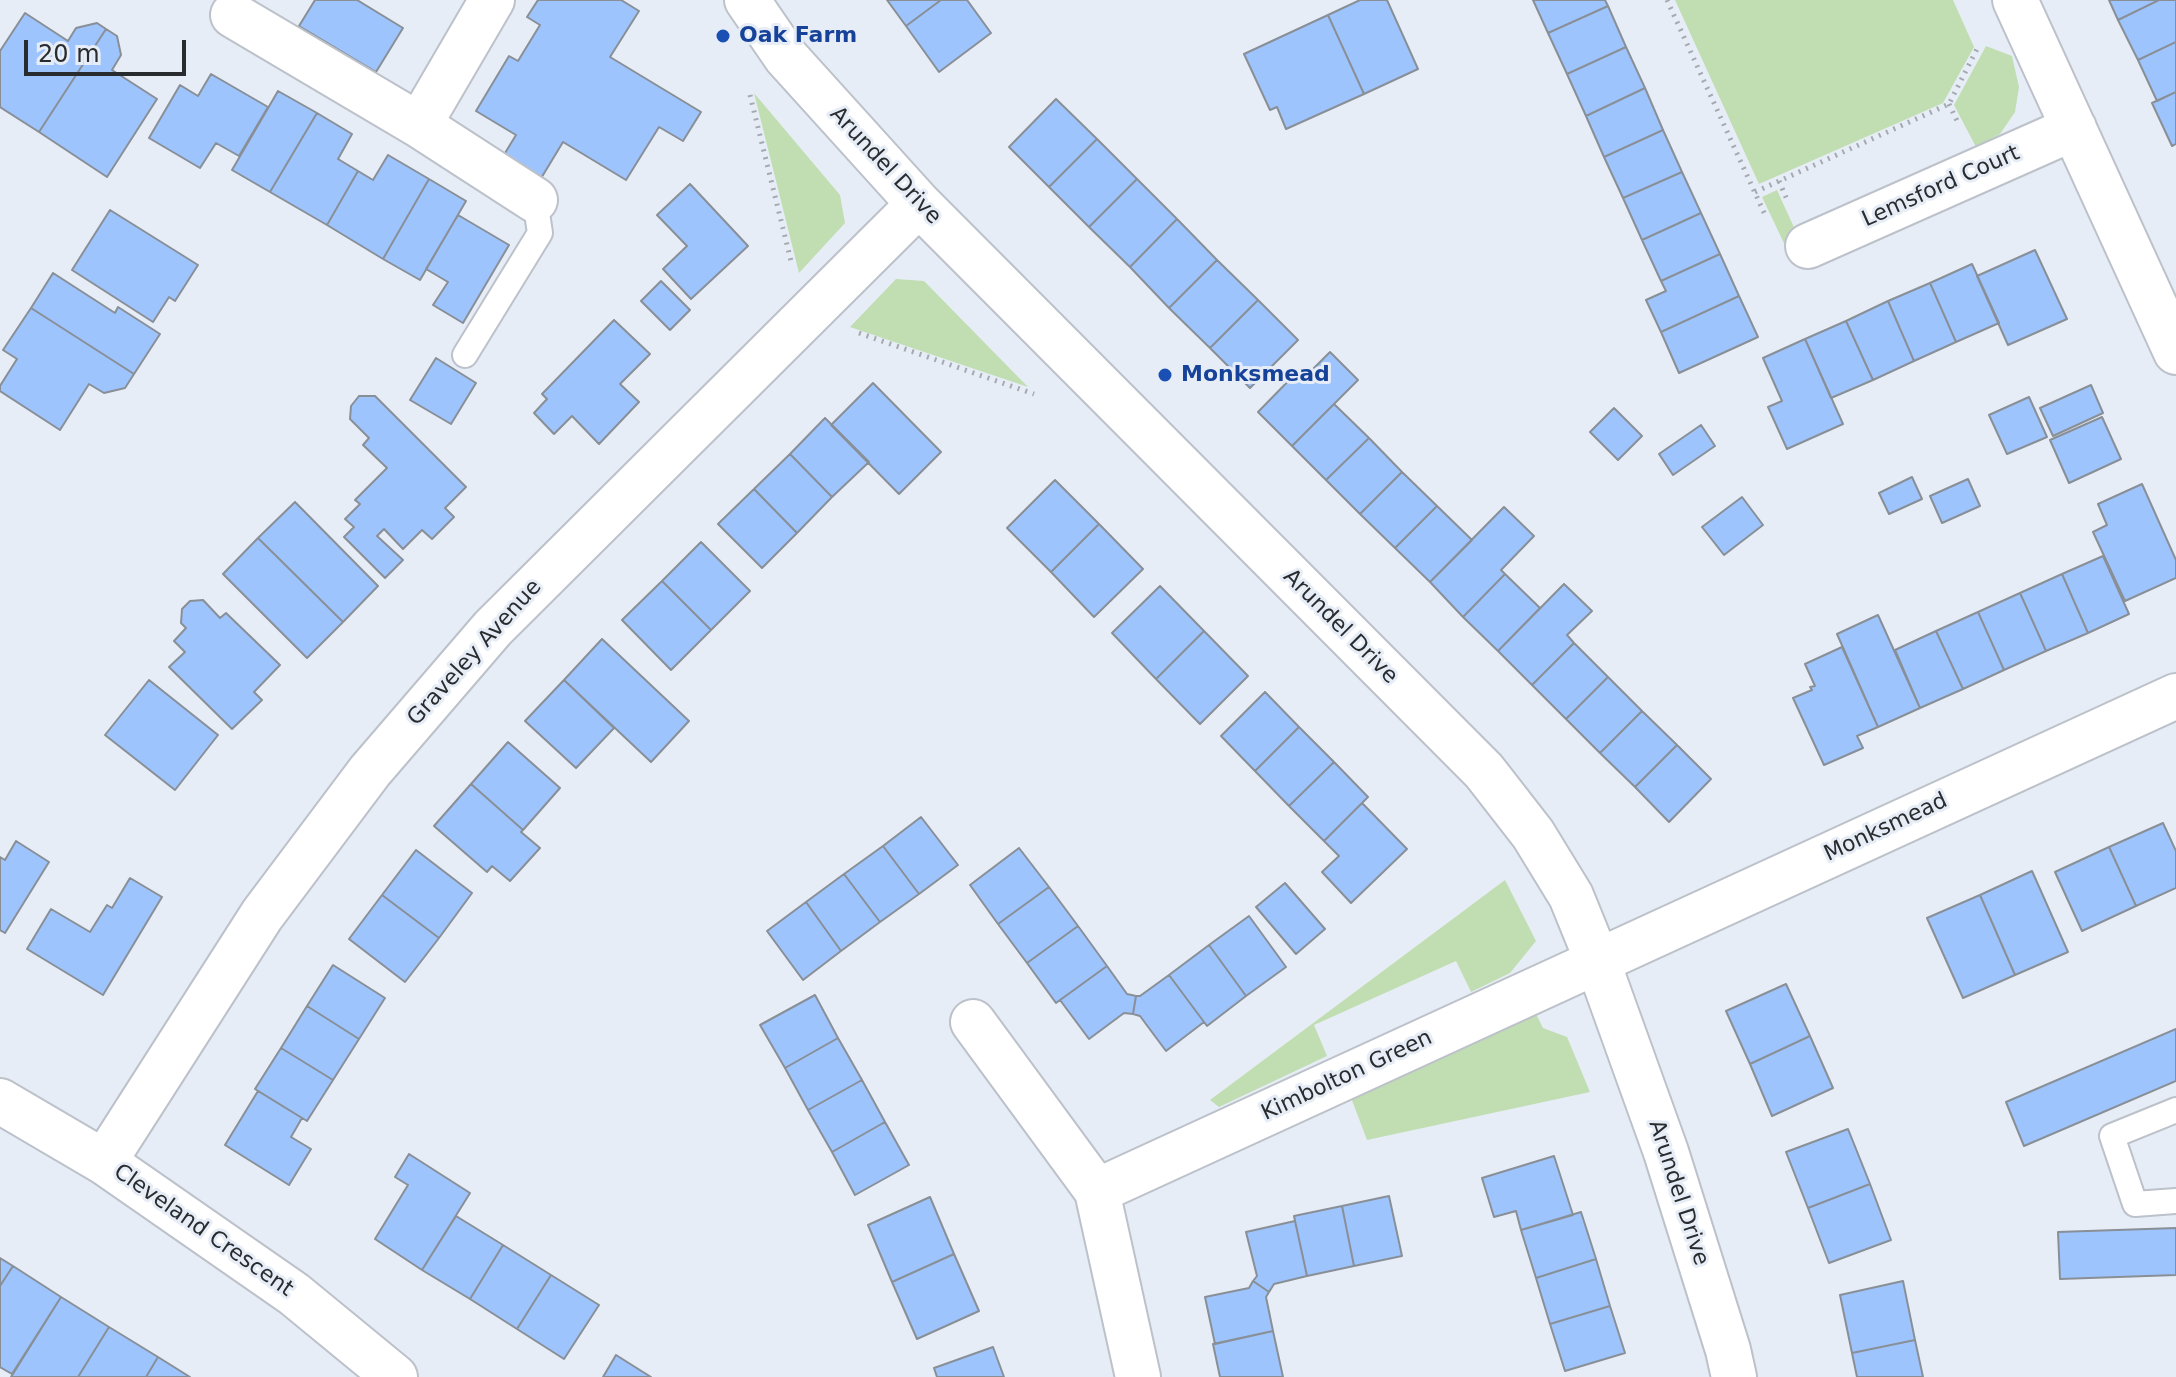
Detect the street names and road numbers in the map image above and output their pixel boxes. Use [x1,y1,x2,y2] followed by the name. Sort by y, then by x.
[824,102,946,230] street label: Arundel Drive
[1858,140,2024,234] street label: Lemsford Court
[1277,564,1403,690] street label: Arundel Drive
[402,574,548,732] street label: Graveley Avenue
[1820,788,1952,868] street label: Monksmead
[1258,1025,1436,1127] street label: Kimbolton Green
[1642,1117,1714,1269] street label: Arundel Drive
[108,1159,298,1303] street label: Cleveland Crescent

